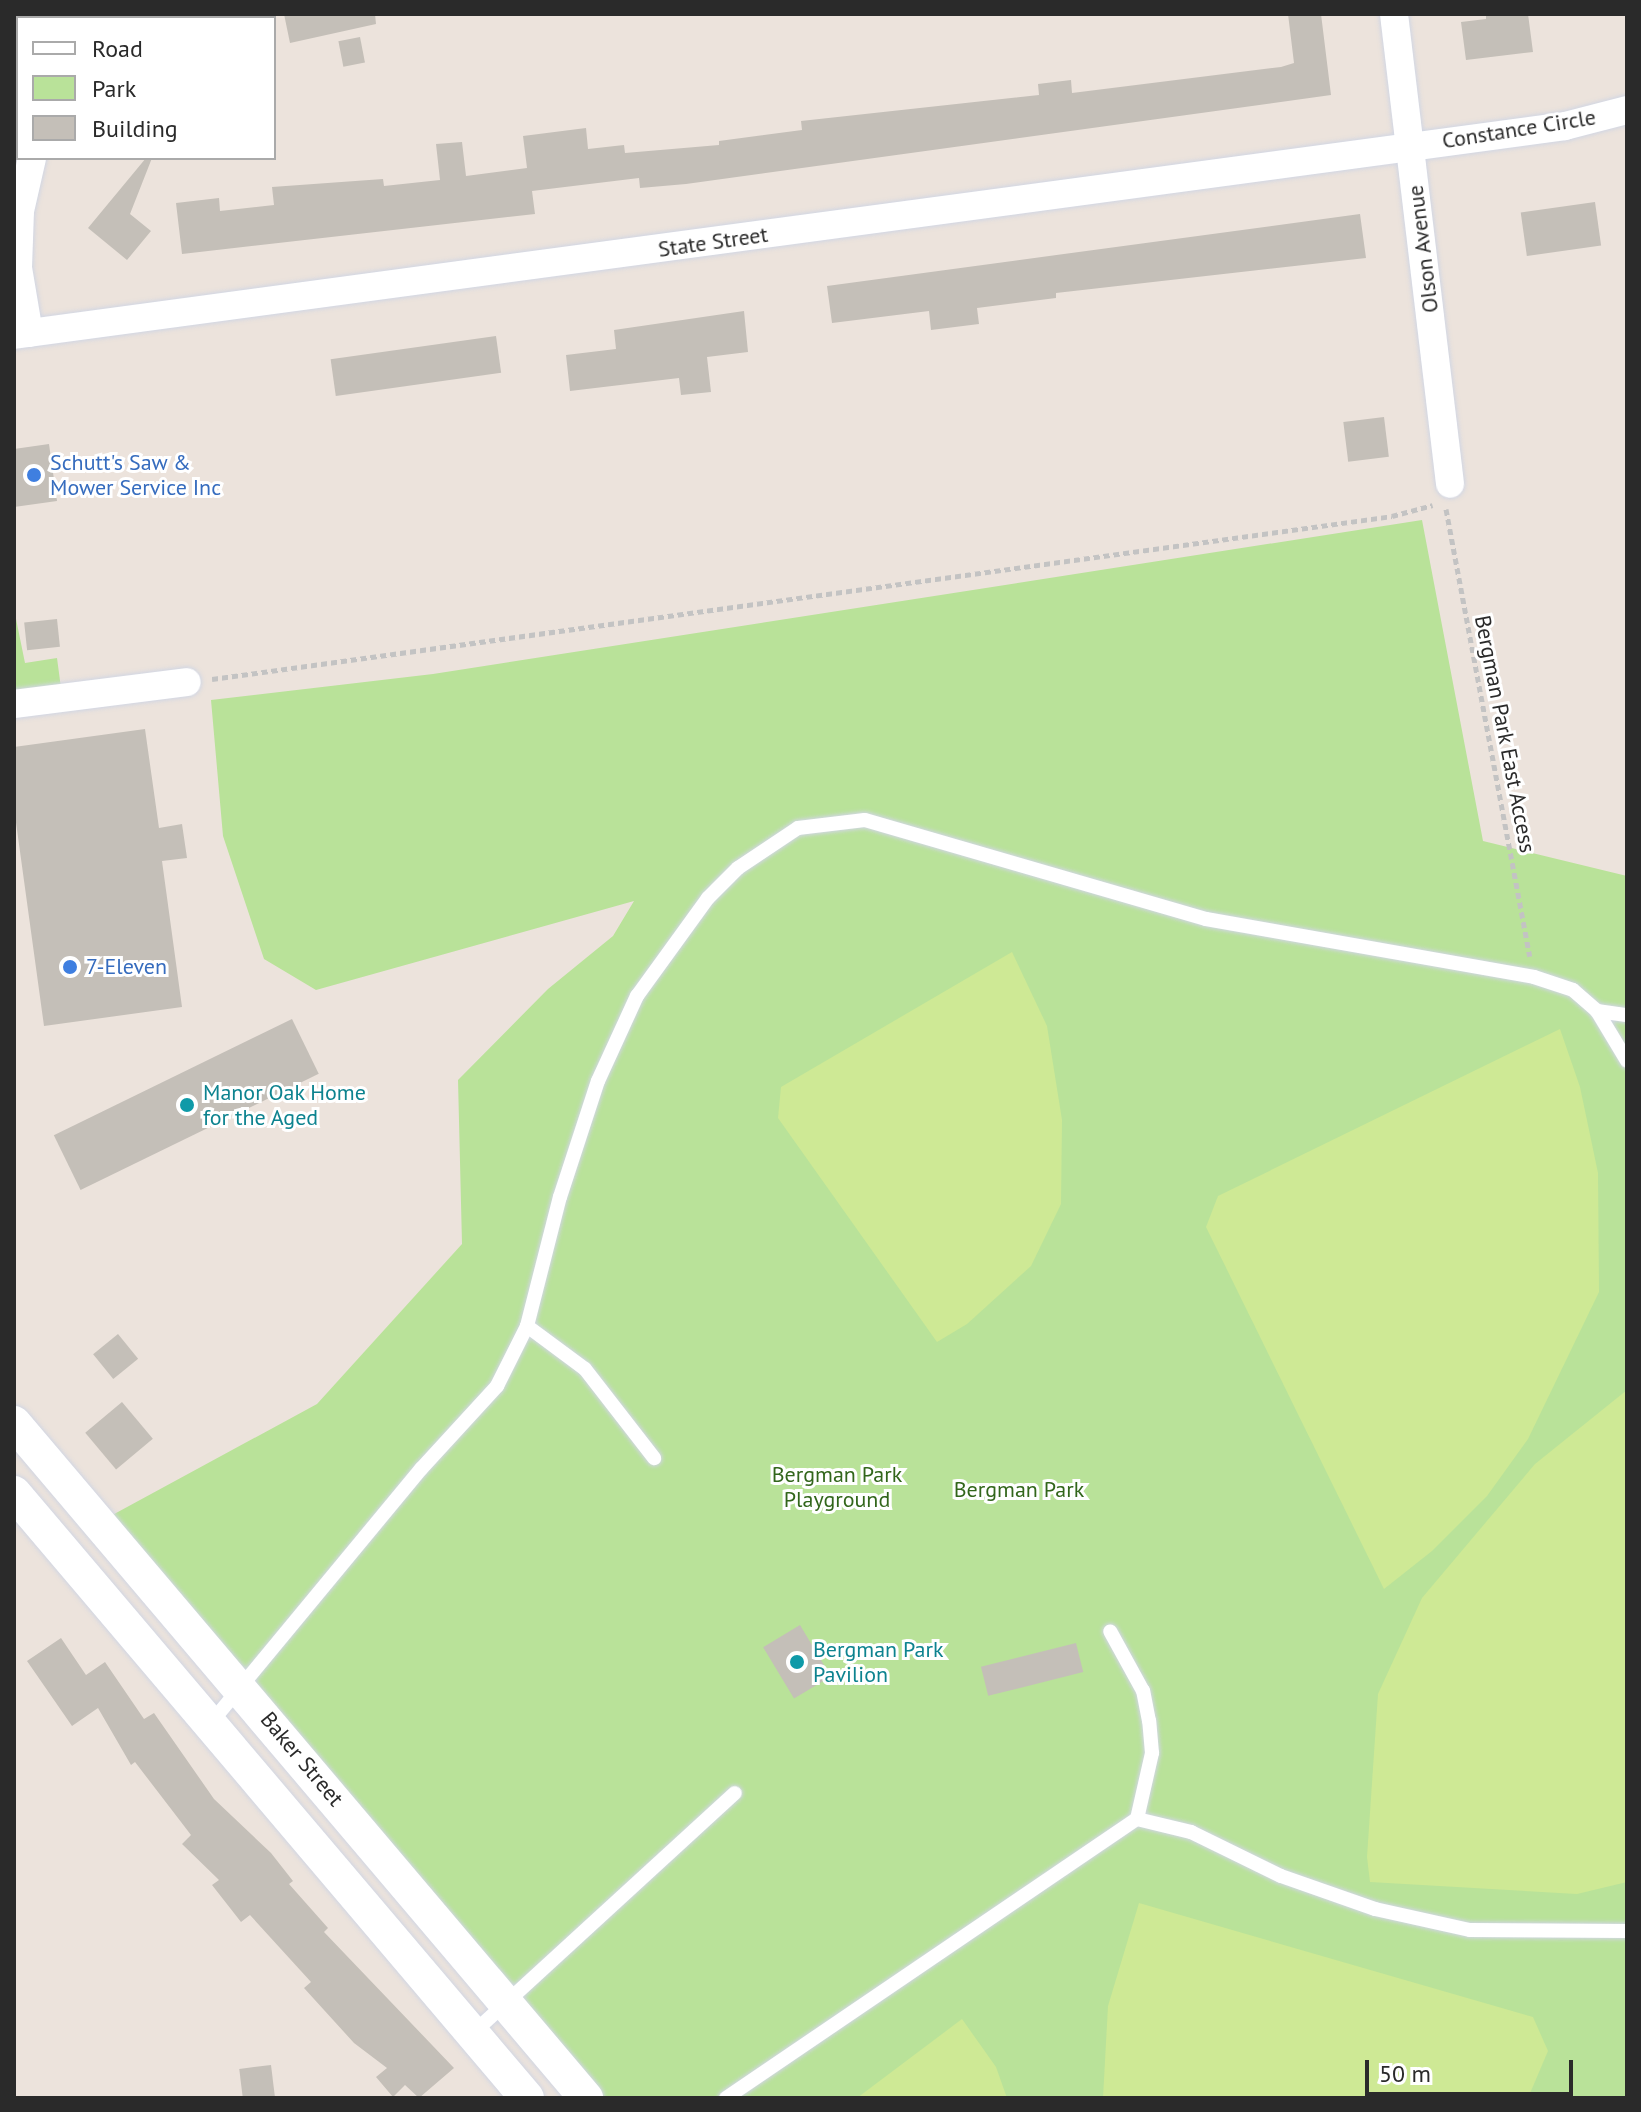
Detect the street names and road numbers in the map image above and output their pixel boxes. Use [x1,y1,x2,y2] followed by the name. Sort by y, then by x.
[1440,104,1598,154] street label: Constance Circle
[1402,183,1444,315] street label: Olson Avenue
[656,221,770,263] street label: State Street
[1469,612,1541,856] street label: Bergman Park East Access
[255,1707,349,1811] street label: Baker Street

